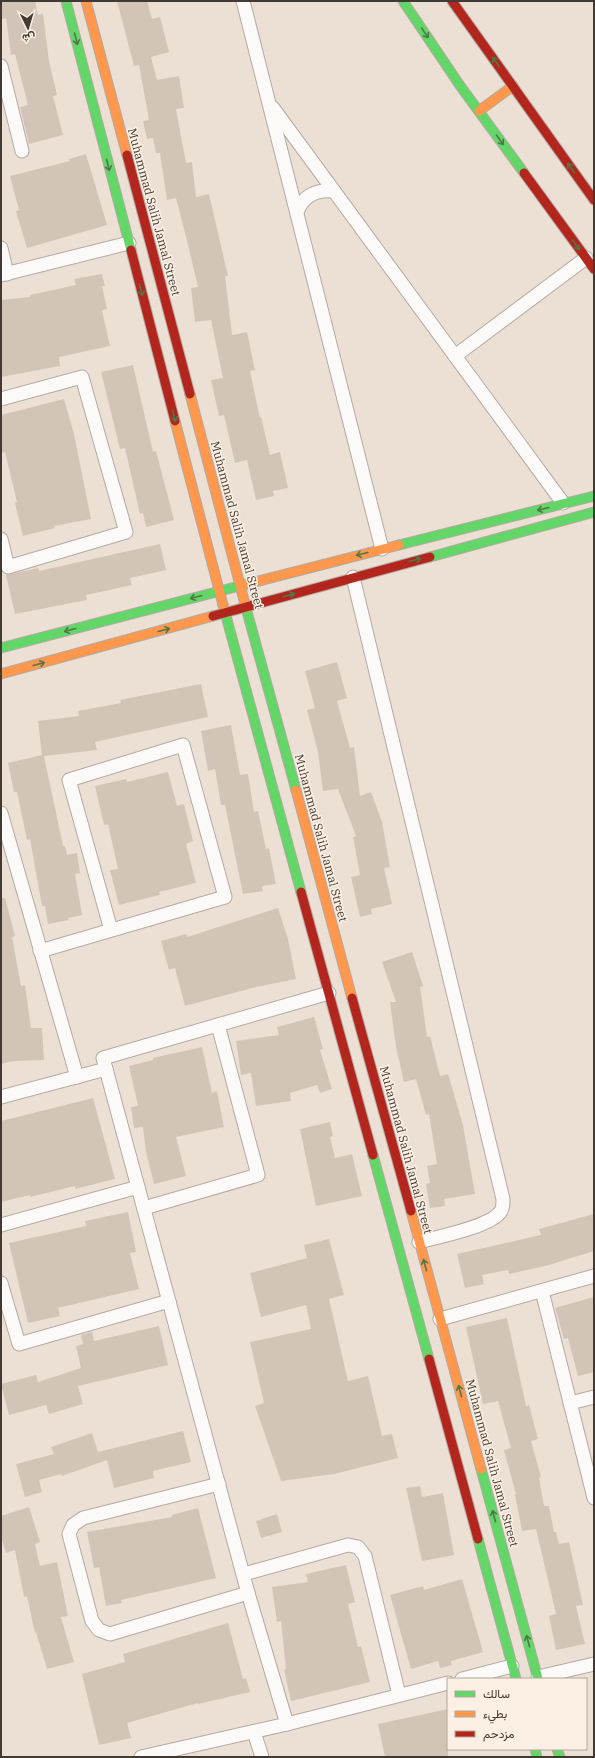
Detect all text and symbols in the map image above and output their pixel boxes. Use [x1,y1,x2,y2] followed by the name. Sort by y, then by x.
[8,8,48,48] north arrow
[421,27,429,38] one-way arrow
[22,30,36,46] text: ش
[73,32,80,45] one-way arrow
[492,57,500,68] one-way arrow
[125,126,184,297] street label: Muhammad Salih Jamal Street
[496,134,504,145] one-way arrow
[105,158,113,171] one-way arrow
[567,163,575,174] one-way arrow
[572,239,580,250] one-way arrow
[138,284,145,297] one-way arrow
[170,409,178,422] one-way arrow
[208,439,267,610] street label: Muhammad Salih Jamal Street
[536,505,549,513] one-way arrow
[356,551,369,558] one-way arrow
[408,556,421,564] one-way arrow
[283,591,296,598] one-way arrow
[189,594,202,601] one-way arrow
[157,625,170,633] one-way arrow
[64,627,77,634] one-way arrow
[32,659,45,667] one-way arrow
[292,752,351,923] street label: Muhammad Salih Jamal Street
[377,1064,436,1235] street label: Muhammad Salih Jamal Street
[421,1259,429,1272] one-way arrow
[463,1377,522,1548] street label: Muhammad Salih Jamal Street
[455,1384,463,1397] one-way arrow
[490,1510,497,1523] one-way arrow
[524,1635,531,1648] one-way arrow
[447,1678,587,1750] legend
[483,1686,510,1701] text: سالك
[483,1706,507,1724] text: بطيء
[483,1726,514,1742] text: مزدحم

